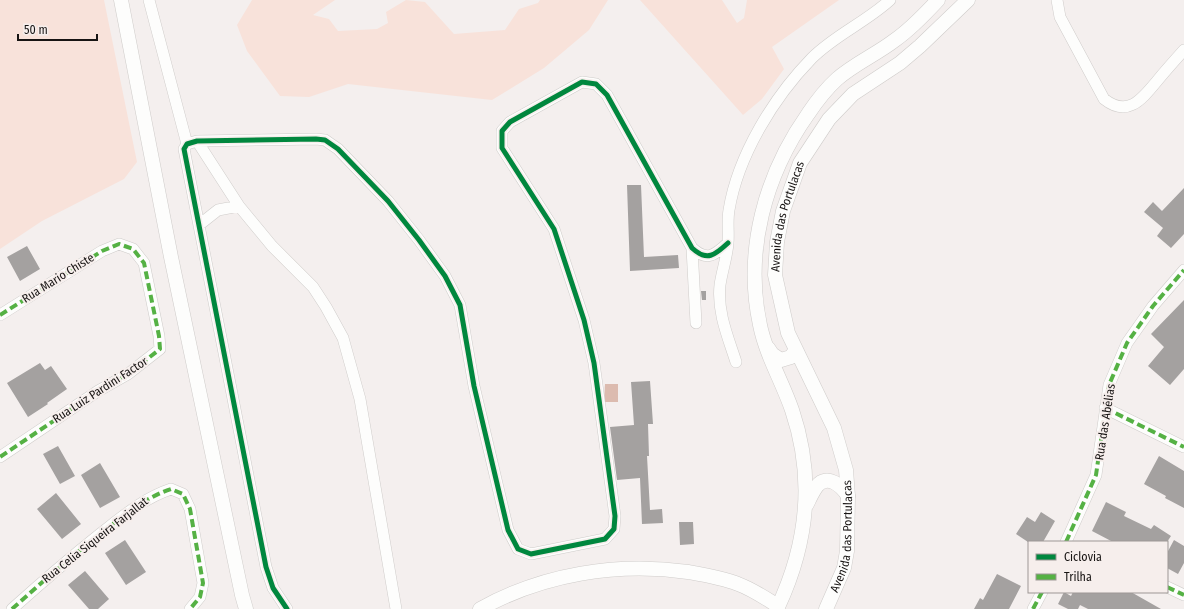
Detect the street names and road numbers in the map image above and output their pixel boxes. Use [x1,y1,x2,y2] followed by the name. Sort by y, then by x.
[768,159,807,272] street label: Avenida das Portulacas
[19,250,97,306] street label: Rua Mario Chiste
[50,354,151,426] street label: Rua Luiz Pardini Factor
[1092,383,1118,461] street label: Rua das Abélias
[827,480,855,594] street label: Avenida das Portulacas
[39,494,151,586] street label: Rua Celia Siqueira Farjallat

